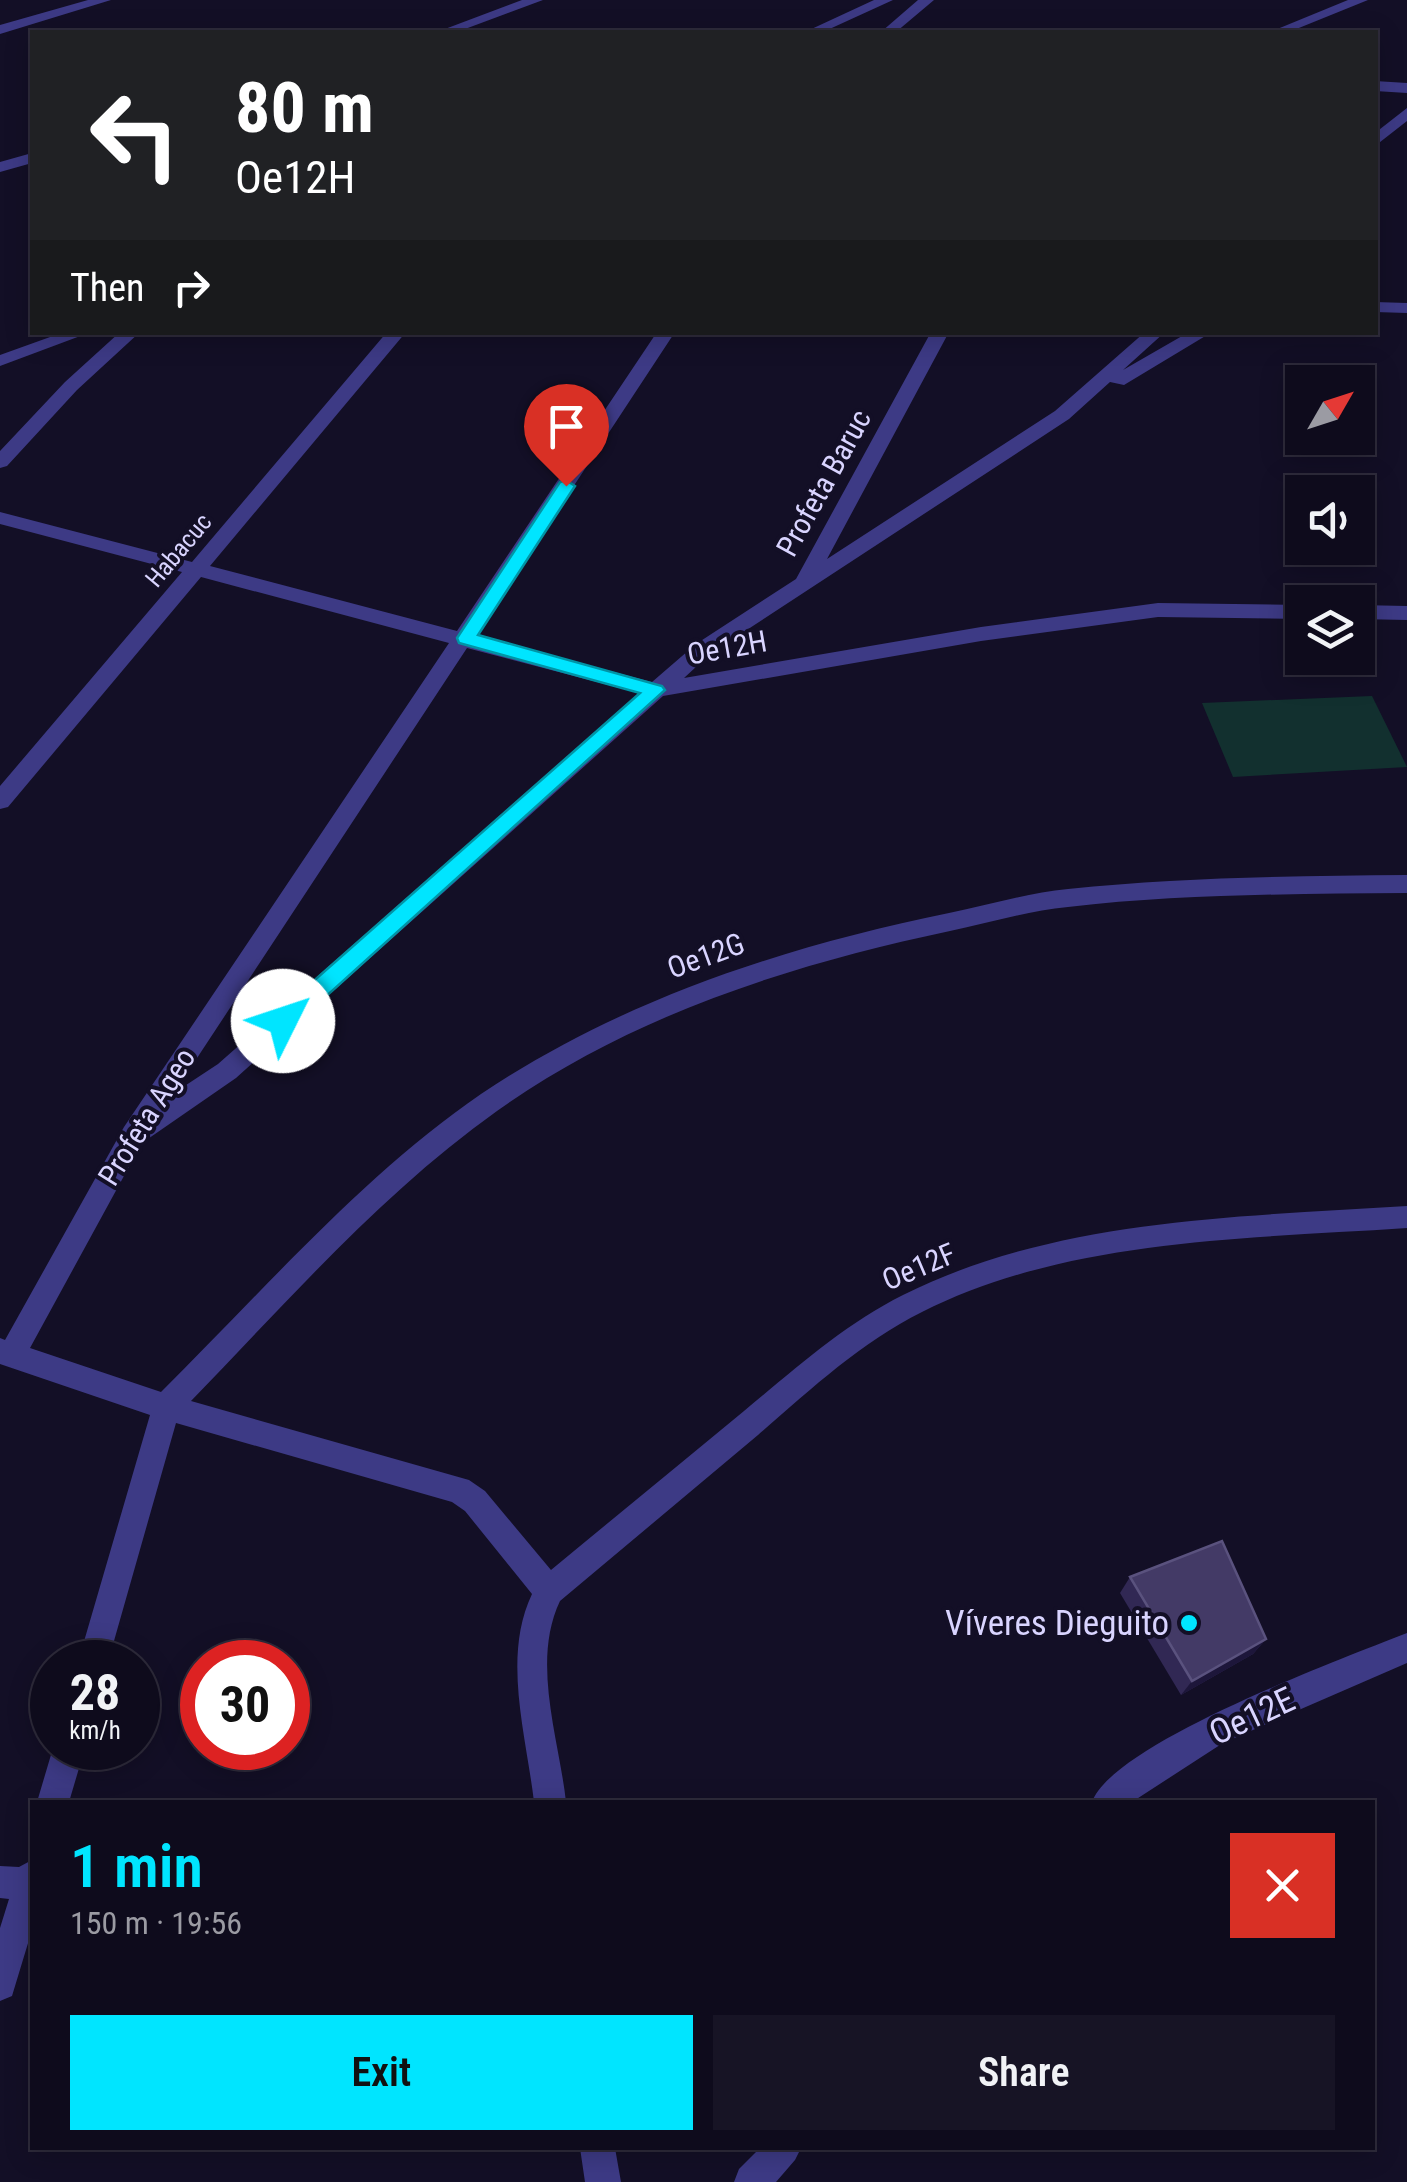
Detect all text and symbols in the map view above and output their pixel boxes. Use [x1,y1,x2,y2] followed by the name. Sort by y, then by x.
[235,67,374,149] text: 80 m
[70,70,200,200] icon: left
[235,151,355,204] text: Oe12H
[164,260,219,315] icon: right
[70,266,144,310] text: Then
[1285,365,1375,455] north arrow
[1285,365,1375,675] map controls
[524,384,609,487] pin
[539,399,594,454] icon: arrive
[769,403,878,562] street label: Profeta Baruc
[1285,475,1375,565] button: sound
[139,508,217,593] street label: Habacuc
[1285,585,1375,675] button: layers
[684,623,770,672] street label: Oe12H
[663,925,749,986] street label: Oe12G
[231,969,335,1073] position arrow
[91,1042,203,1192] street label: Profeta Ageo
[877,1236,961,1298] street label: Oe12F
[945,1603,1169,1644] place label: Víveres Dieguito
[1178,1612,1200,1634] marker: Víveres Dieguito
[180,1640,310,1770] speed limit sign: 30
[70,1664,120,1722] text: 28
[1203,1679,1301,1754] street label: Oe12E
[69,1716,121,1745] text: km/h
[70,1831,203,1902] text: 1 min
[1230,1833,1335,1938] button: close
[70,1904,242,1942] text: 150 m · 19:56
[70,2015,693,2130] button: Exit
[713,2015,1335,2130] button: Share

